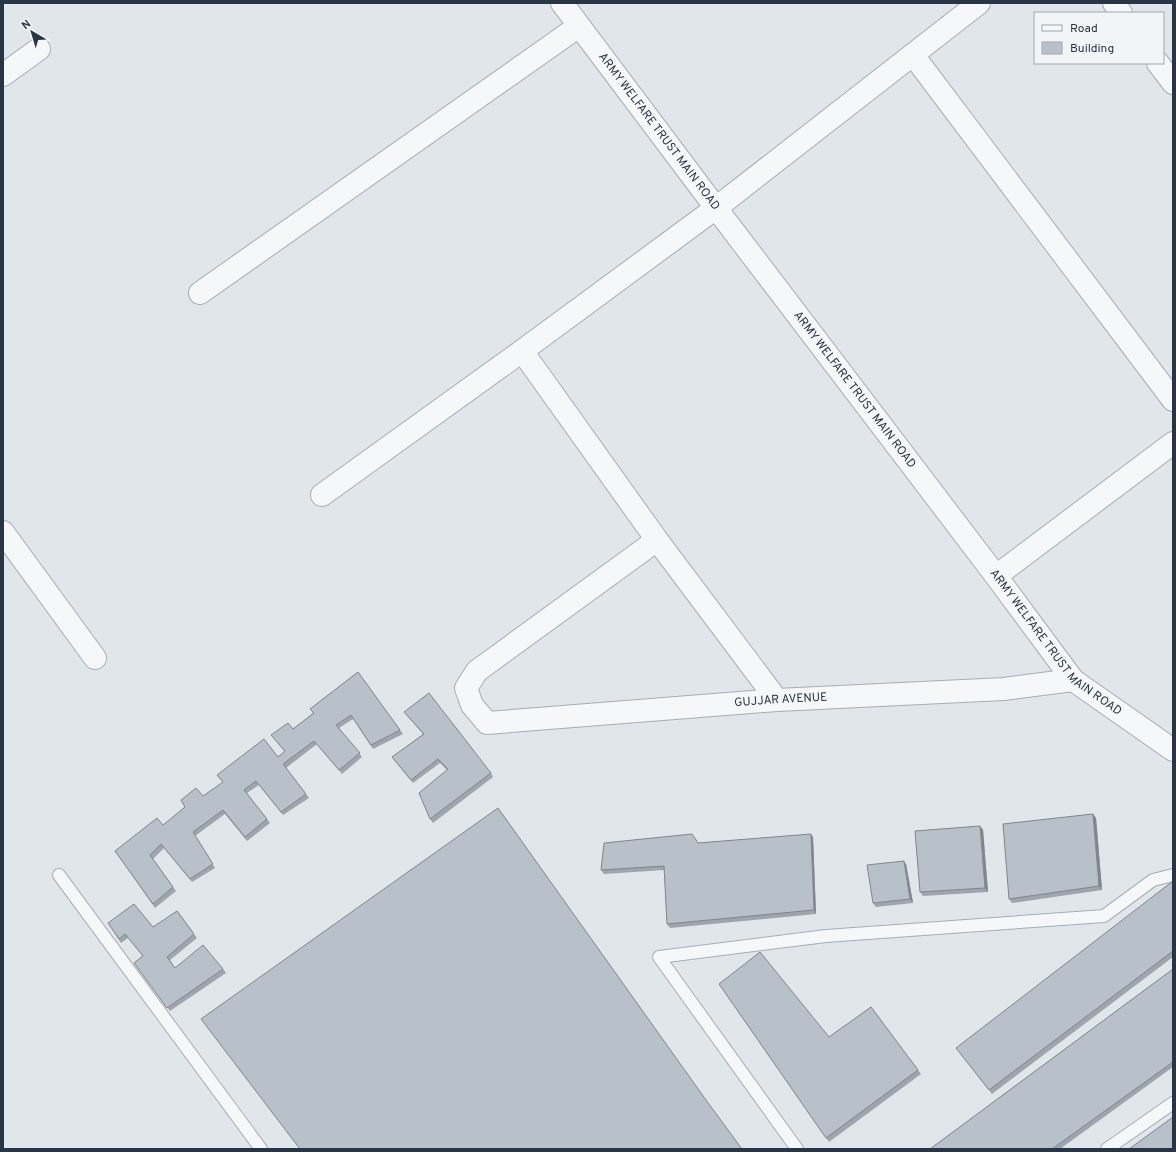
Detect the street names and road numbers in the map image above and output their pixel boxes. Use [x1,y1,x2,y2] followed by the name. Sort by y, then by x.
[594,50,723,214] street label: ARMY WELFARE TRUST MAIN ROAD
[790,308,919,472] street label: ARMY WELFARE TRUST MAIN ROAD
[986,566,1125,719] street label: ARMY WELFARE TRUST MAIN ROAD
[734,690,828,711] street label: GUJJAR AVENUE

